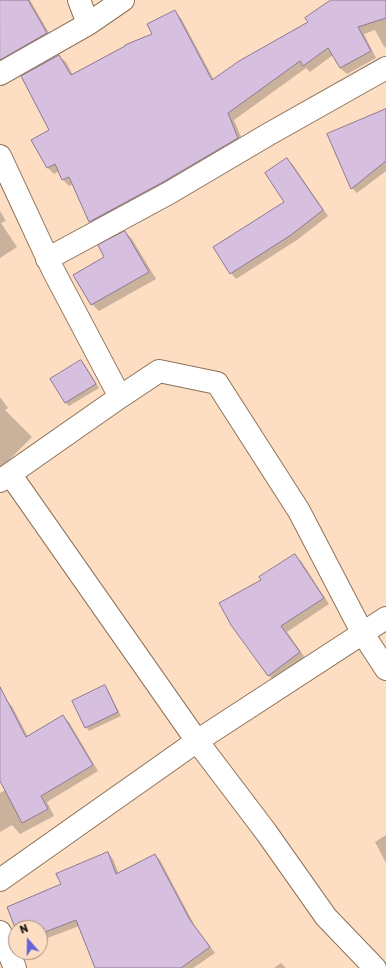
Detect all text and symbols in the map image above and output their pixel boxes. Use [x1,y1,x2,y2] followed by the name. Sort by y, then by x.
[8,920,48,960] north arrow
[18,922,30,937] text: N

